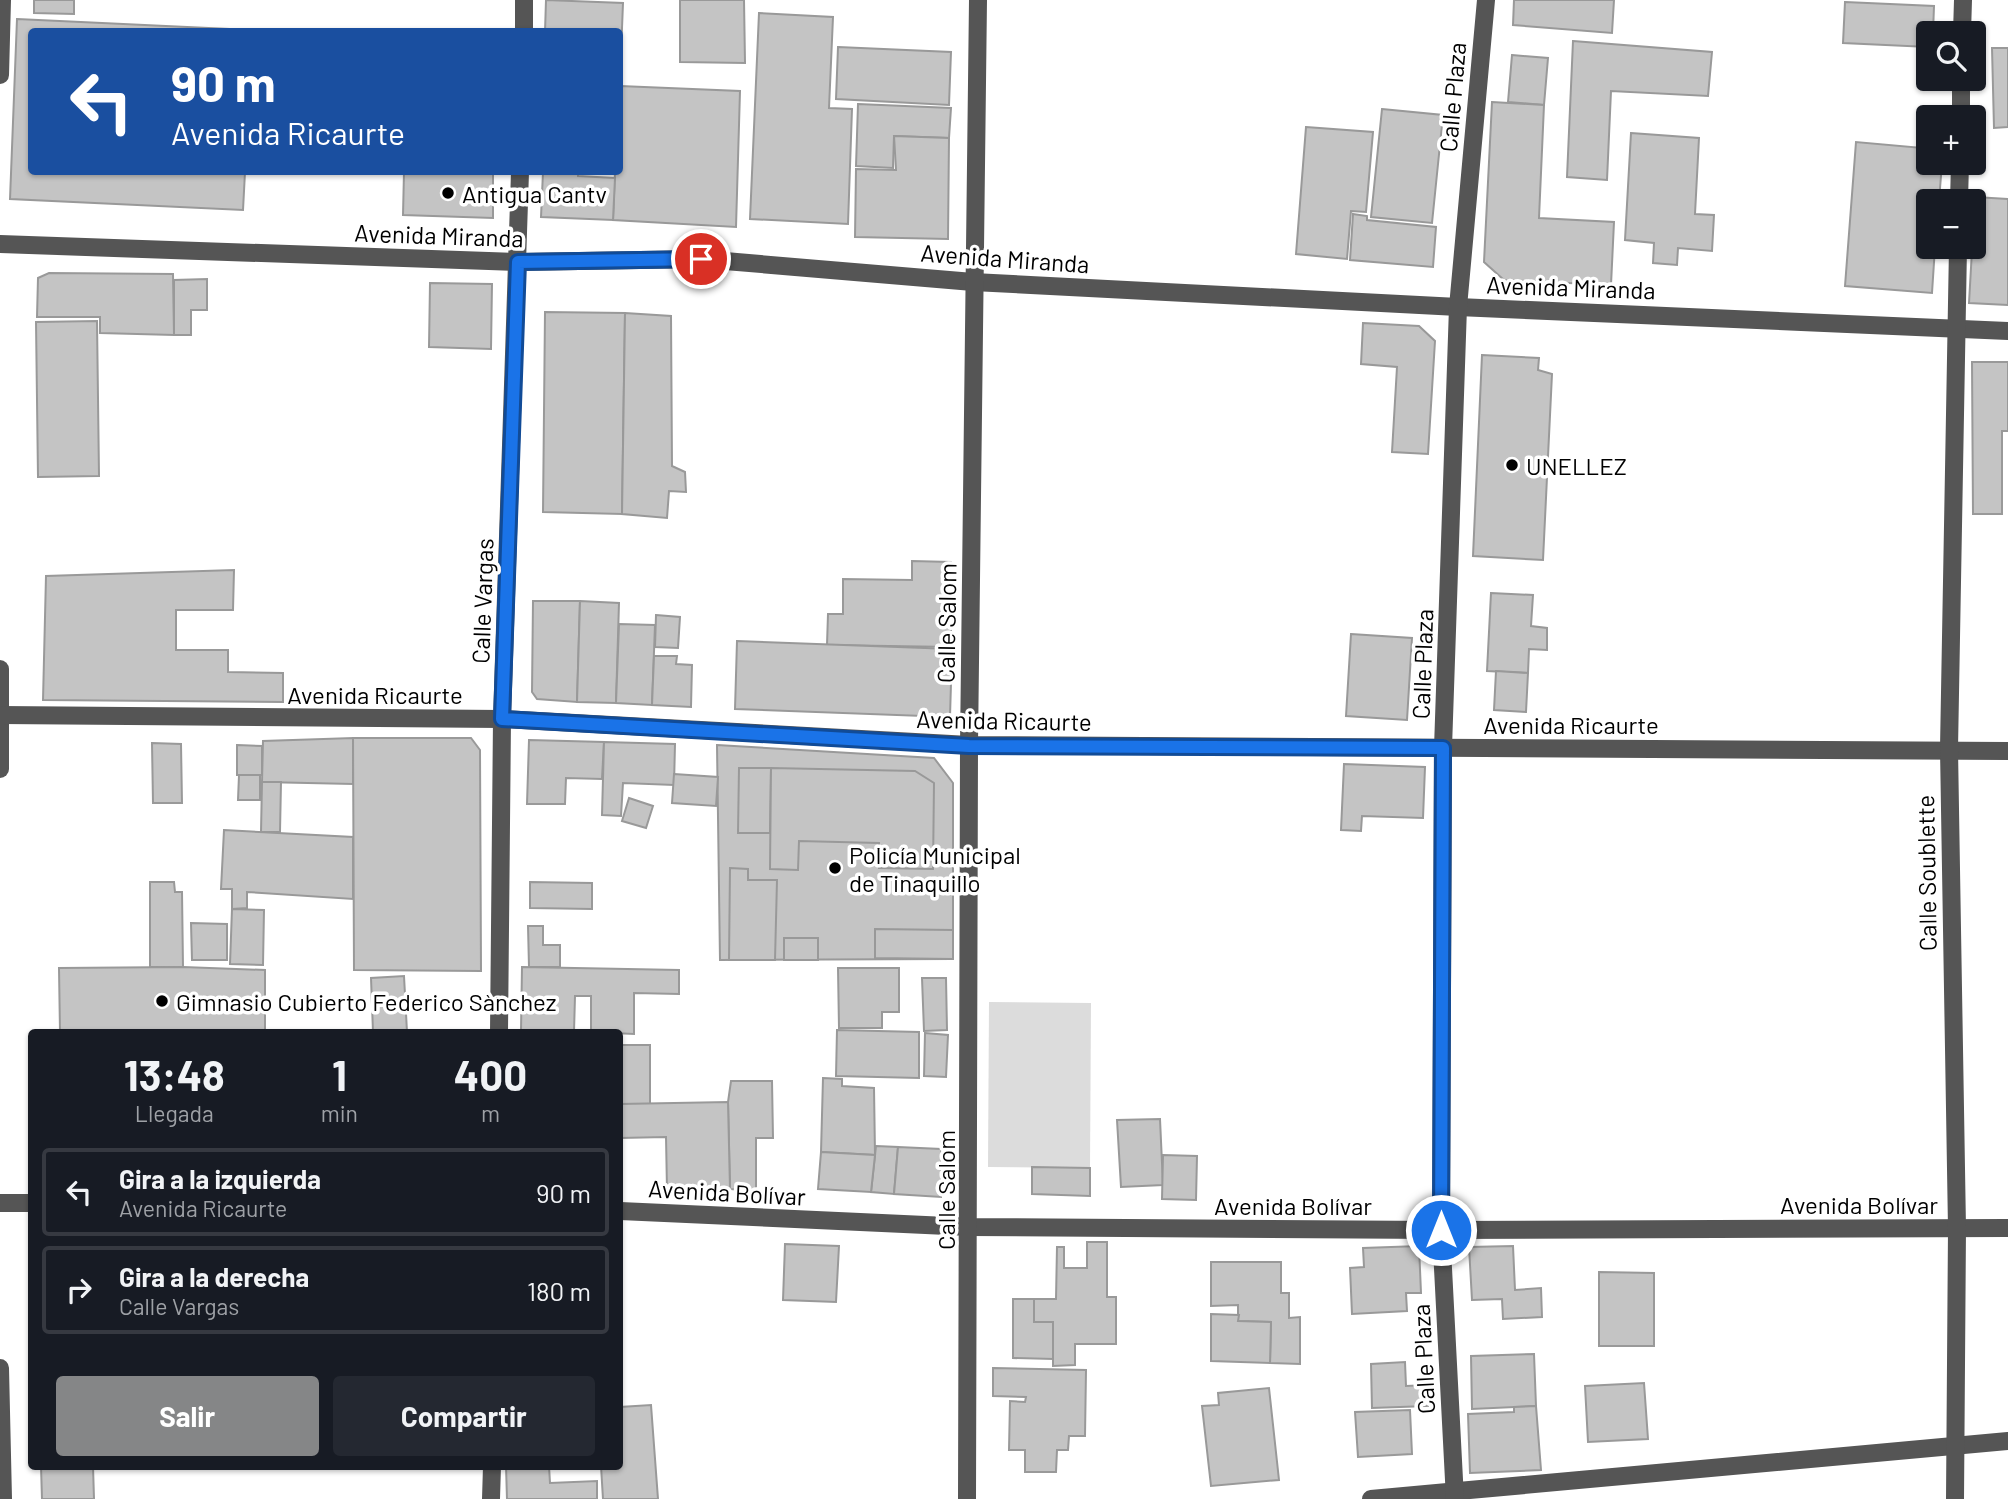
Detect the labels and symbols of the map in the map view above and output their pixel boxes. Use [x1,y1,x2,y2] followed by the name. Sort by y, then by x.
[1433,41,1471,153] street label: Calle Plaza
[462,179,607,208] place label: Antigua Cantv
[440,185,456,201] marker: Antigua Cantv
[354,218,524,252] street label: Avenida Miranda
[671,229,731,289] pin
[920,238,1090,278] street label: Avenida Miranda
[1486,270,1656,304] street label: Avenida Miranda
[1526,451,1627,480] place label: UNELLEZ
[1504,457,1520,473] marker: UNELLEZ
[465,538,499,664] street label: Calle Vargas
[930,563,962,683] street label: Calle Salom
[1406,608,1438,720] street label: Calle Plaza
[287,680,463,709] street label: Avenida Ricaurte
[916,704,1092,736] street label: Avenida Ricaurte
[1483,710,1659,739] street label: Avenida Ricaurte
[1910,795,1942,951] street label: Calle Soublette
[849,840,1021,897] place label: Policía Municipal de Tinaquillo
[827,860,843,876] marker: Policía Municipal de Tinaquillo
[176,987,556,1016] place label: Gimnasio Cubierto Federico Sànchez
[154,993,170,1009] marker: Gimnasio Cubierto Federico Sànchez
[931,1130,960,1250] street label: Calle Salom
[647,1173,807,1211] street label: Avenida Bolívar
[1780,1190,1938,1219] street label: Avenida Bolívar
[1214,1191,1372,1220] street label: Avenida Bolívar
[1404,1193,1478,1267] position arrow
[1406,1303,1440,1415] street label: Calle Plaza

